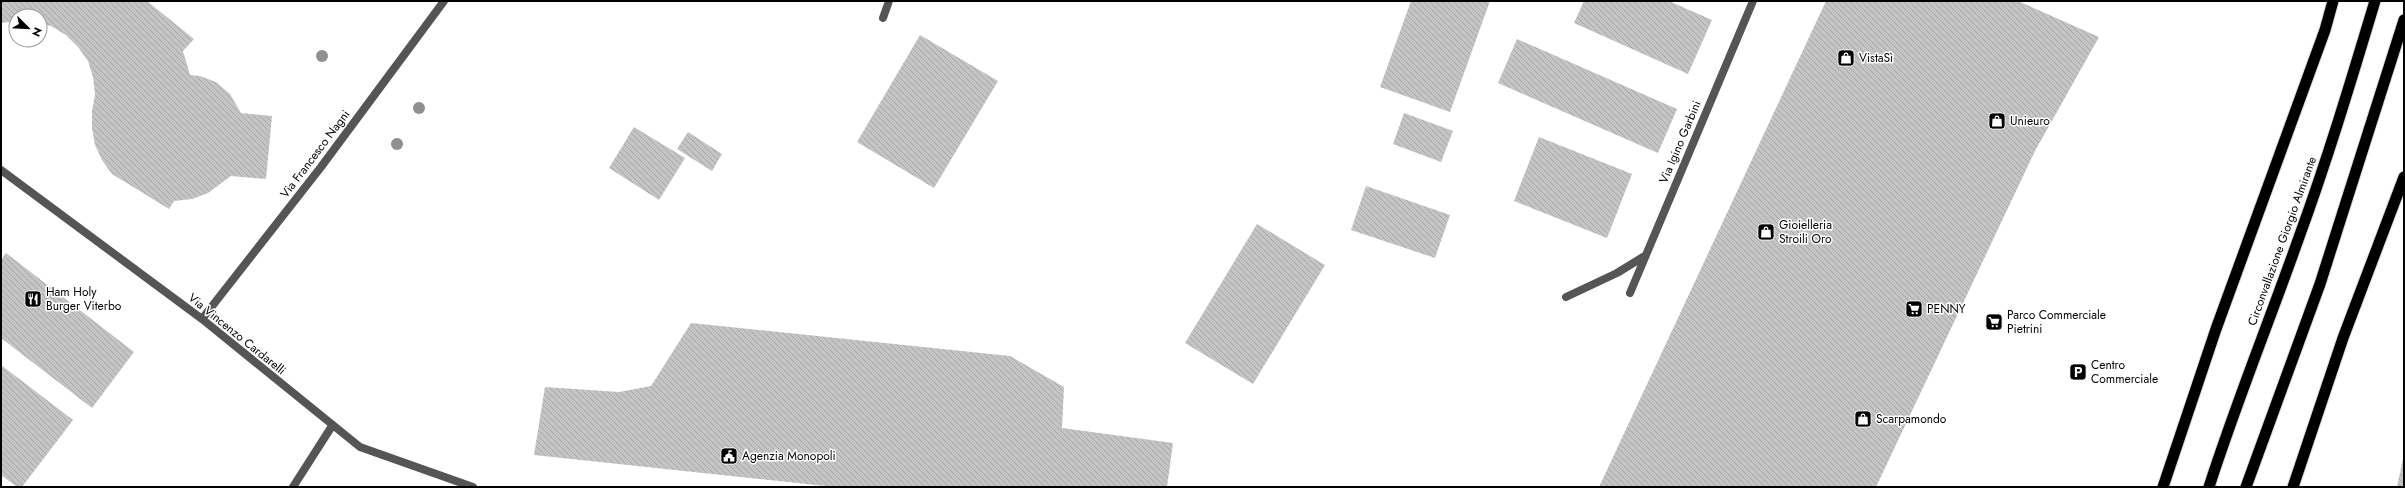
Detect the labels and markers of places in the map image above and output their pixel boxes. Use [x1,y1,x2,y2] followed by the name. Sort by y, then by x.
[1836,48,1856,68] shop icon: VistaSì
[1859,49,1893,67] place label: VistaSì
[1987,111,2007,131] shop icon: Unieuro
[2010,112,2050,130] place label: Unieuro
[1779,216,1832,248] place label: Gioielleria Stroili Oro
[1756,222,1776,242] shop icon: Gioielleria Stroili Oro
[46,283,122,315] place label: Ham Holy Burger Viterbo
[23,289,43,309] restaurant icon: Ham Holy Burger Viterbo
[1904,299,1924,319] supermarket icon: PENNY
[1927,300,1966,318] place label: PENNY
[2007,306,2106,338] place label: Parco Commerciale Pietrini
[1984,312,2004,332] supermarket icon: Parco Commerciale Pietrini
[2091,356,2158,388] place label: Centro Commerciale
[2068,362,2088,382] parking icon: Centro Commerciale
[1853,409,1873,429] shop icon: Scarpamondo
[1876,410,1947,428] place label: Scarpamondo
[719,446,739,466] public building icon: Agenzia Monopoli
[742,447,836,465] place label: Agenzia Monopoli

